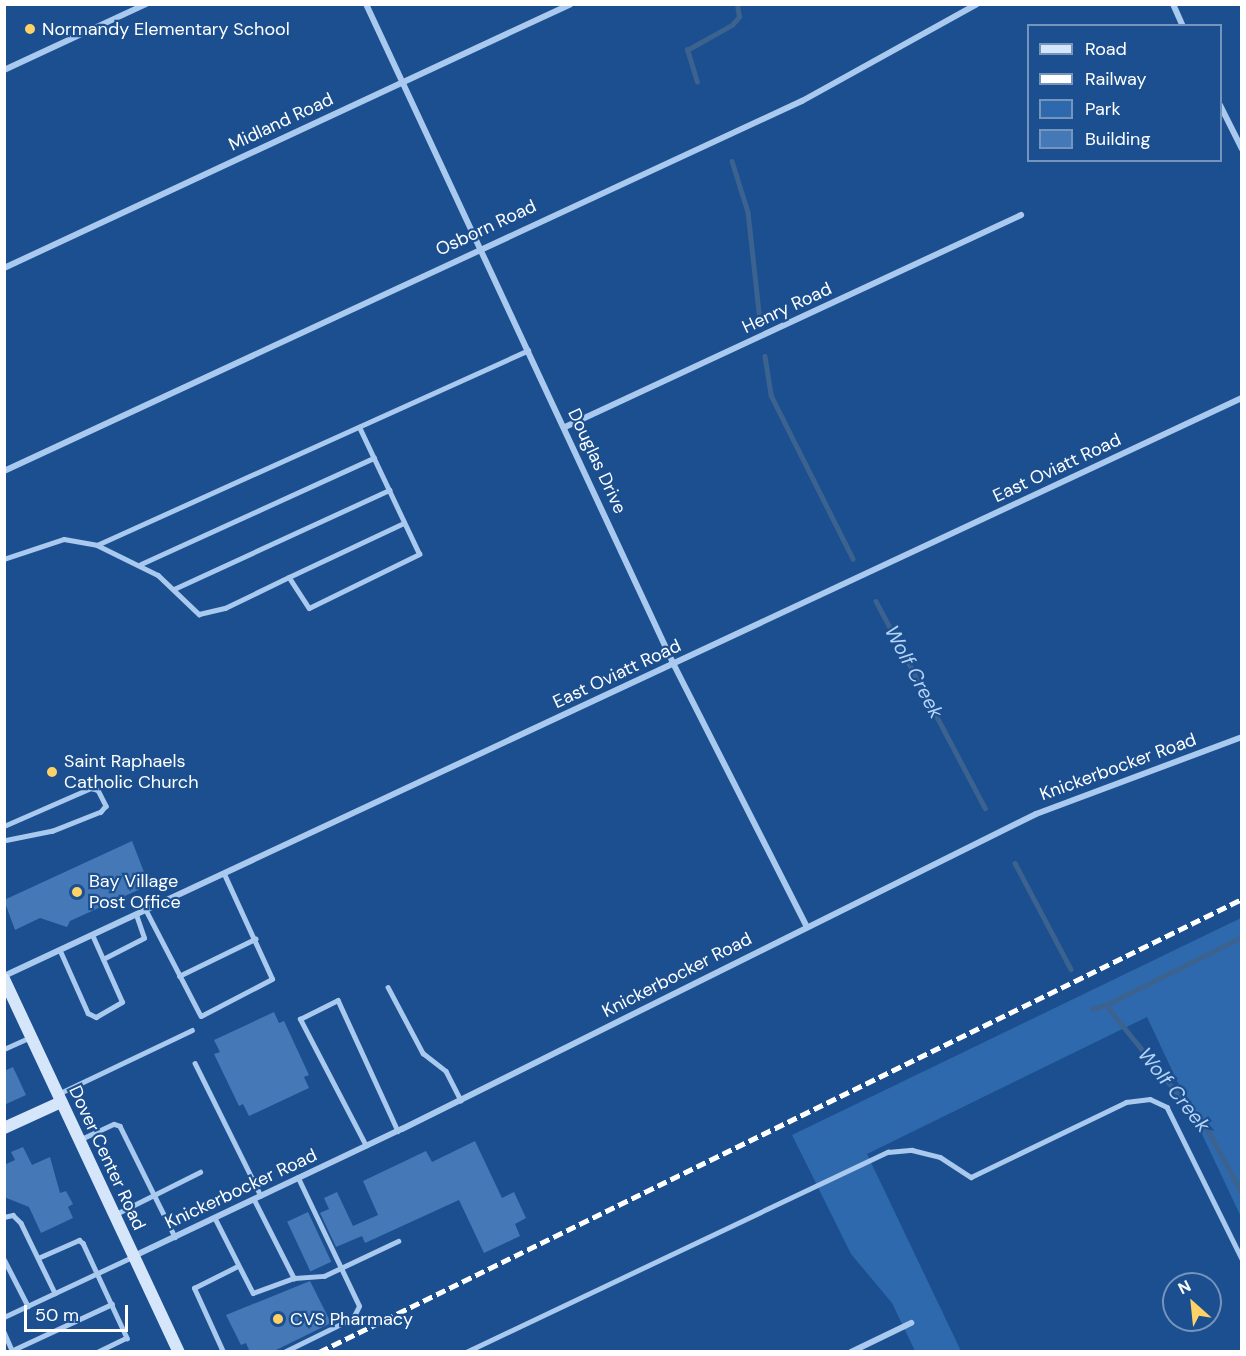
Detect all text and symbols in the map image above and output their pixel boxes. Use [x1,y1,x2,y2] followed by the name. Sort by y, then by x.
[42,18,290,40] place label: Normandy Elementary School
[23,22,37,36] marker: Normandy Elementary School
[1027,24,1222,162] legend
[1085,37,1127,61] text: Road
[1085,67,1147,91] text: Railway
[225,88,337,156] street label: Midland Road
[1085,97,1121,121] text: Park
[1085,127,1150,151] text: Building
[432,195,540,261] street label: Osborn Road
[739,278,835,338] street label: Henry Road
[563,405,631,517] street label: Douglas Drive
[990,429,1124,507] street label: East Oviatt Road
[880,621,948,723] water label: Wolf Creek
[550,635,684,713] street label: East Oviatt Road
[1037,729,1199,805] street label: Knickerbocker Road
[64,751,198,794] place label: Saint Raphaels Catholic Church
[45,765,59,779] marker: Saint Raphaels Catholic Church
[89,871,181,914] place label: Bay Village Post Office
[70,885,84,899] marker: Bay Village Post Office
[599,928,755,1022] street label: Knickerbocker Road
[1133,1043,1215,1137] water label: Wolf Creek
[64,1082,150,1234] street label: Dover Center Road
[162,1144,320,1234] street label: Knickerbocker Road
[1162,1272,1222,1332] north arrow
[1175,1275,1194,1299] text: N
[27,1293,130,1331] scale bar
[35,1303,79,1327] text: 50 m
[290,1308,413,1330] place label: CVS Pharmacy
[271,1312,285,1326] marker: CVS Pharmacy

